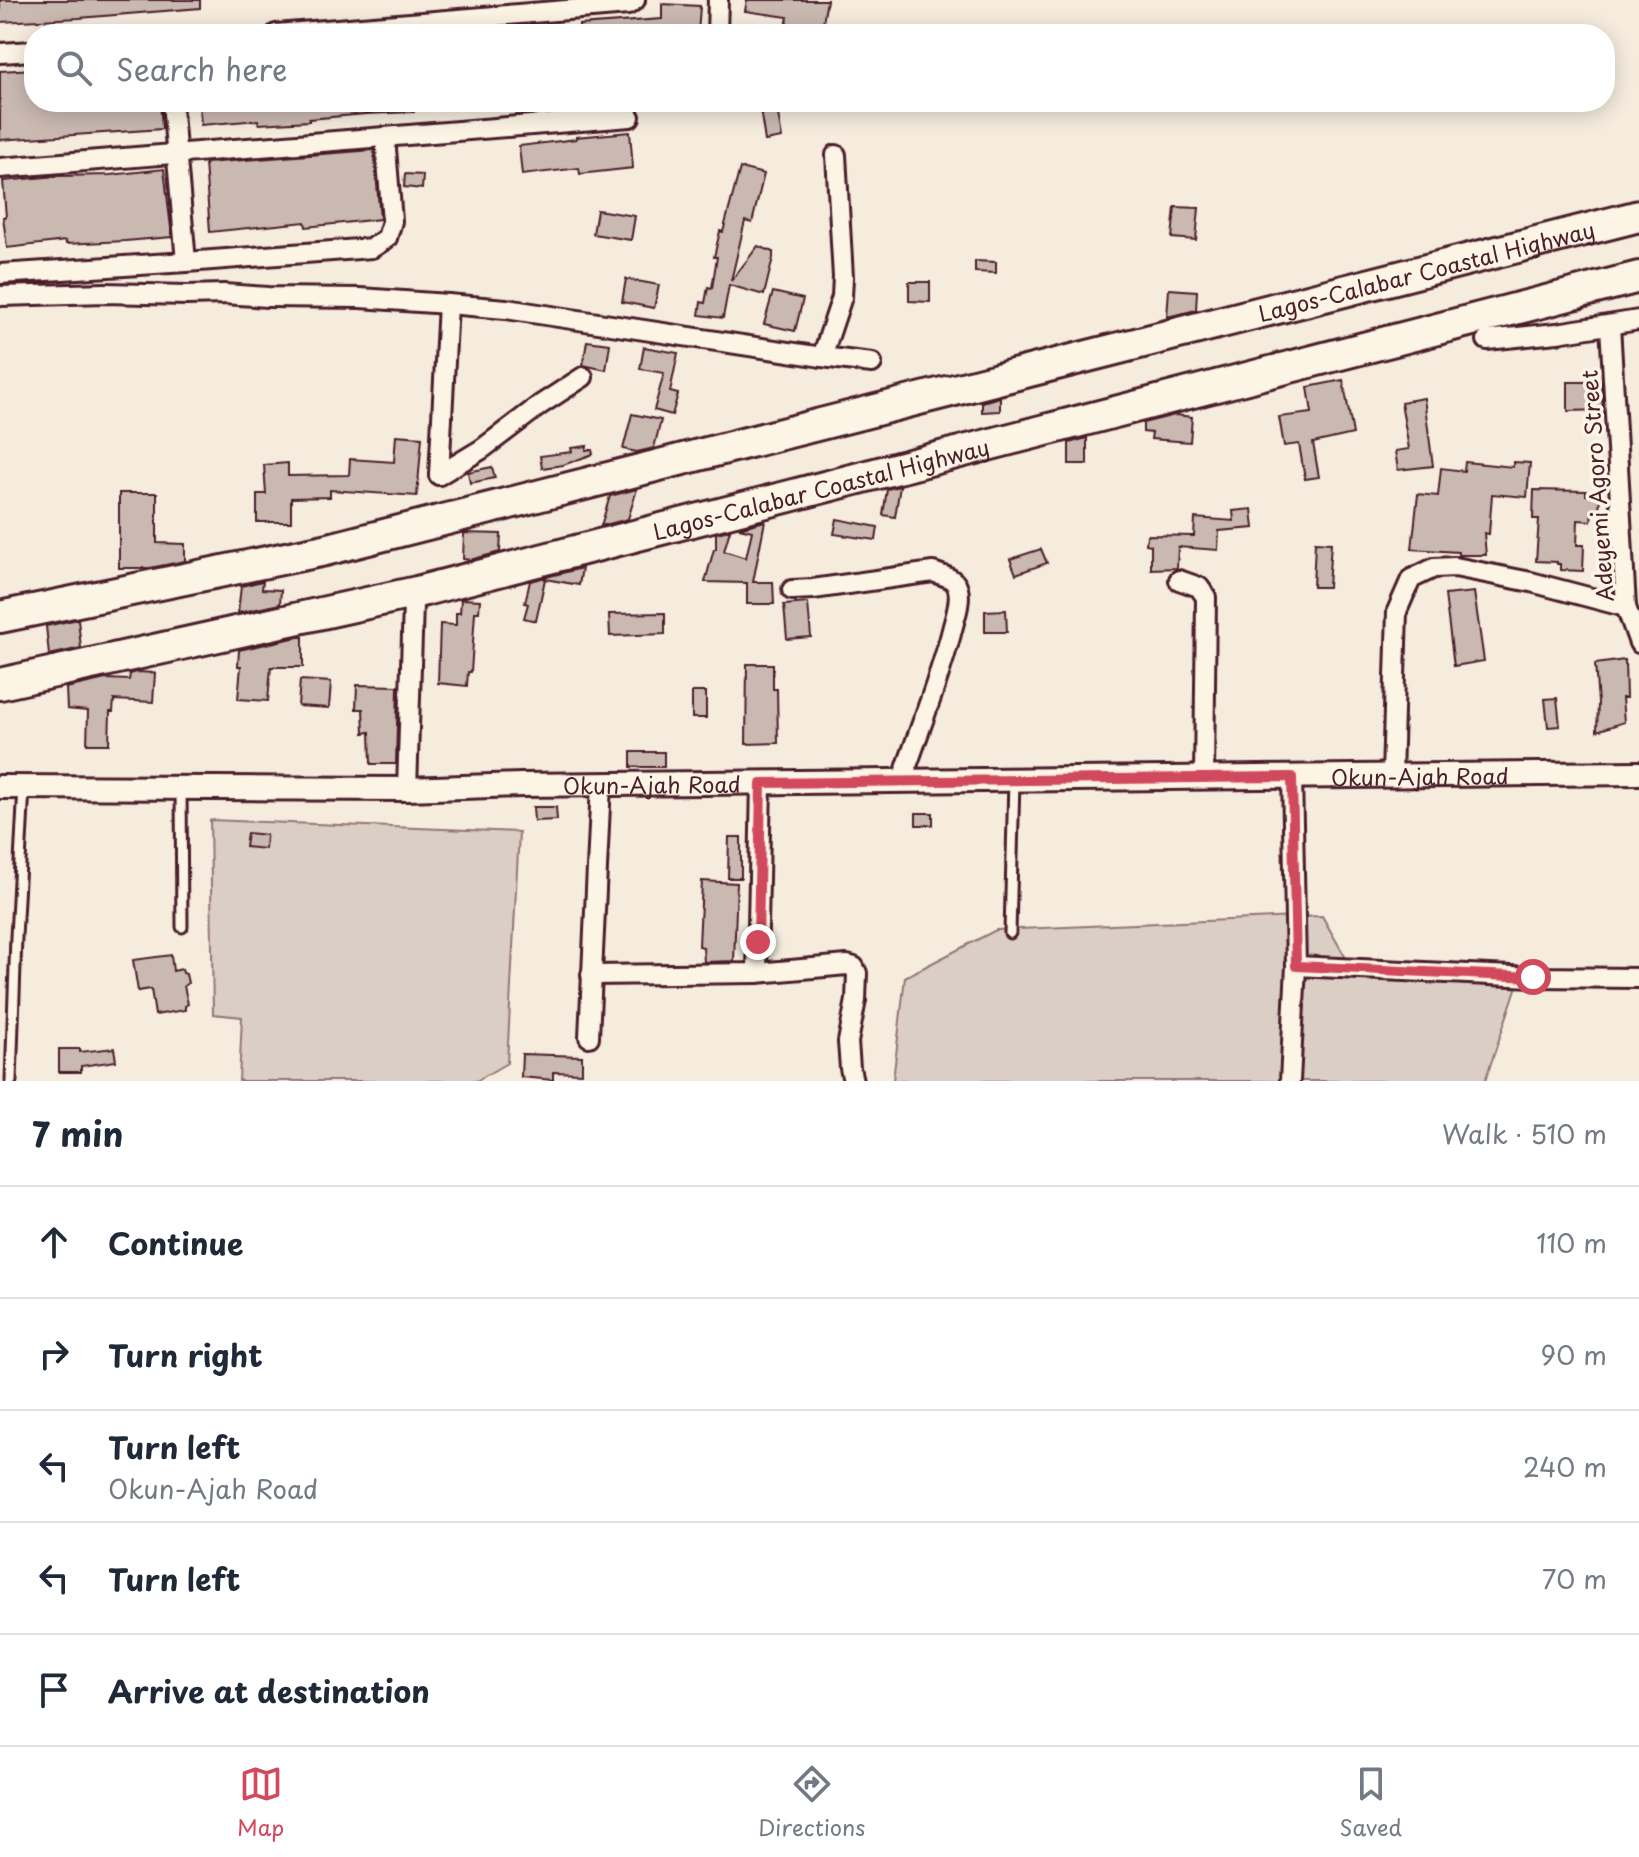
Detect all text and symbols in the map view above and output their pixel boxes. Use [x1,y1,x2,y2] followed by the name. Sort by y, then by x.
[24,24,1615,112] search box
[52,46,96,90] icon: search
[116,46,288,91] text: Search here
[1254,212,1598,329] street label: Lagos-Calabar Coastal Highway
[1571,369,1621,603] street label: Adeyemi Agoro Street
[649,429,992,547] street label: Lagos-Calabar Coastal Highway
[1331,758,1509,793] street label: Okun-Ajah Road
[563,766,741,801] street label: Okun-Ajah Road
[740,924,776,960] route end
[1515,959,1551,995] route start
[32,1107,123,1159] text: 7 min
[1442,1114,1607,1153] text: Walk · 510 m
[32,1220,76,1264] icon: ahead
[108,1220,243,1265] text: Continue
[1536,1223,1607,1262] text: 110 m
[32,1332,76,1376] icon: right
[108,1332,263,1377] text: Turn right
[1540,1335,1607,1374] text: 90 m
[108,1424,240,1469] text: Turn left
[32,1444,76,1488] icon: left
[1523,1447,1607,1486] text: 240 m
[108,1469,318,1508] text: Okun-Ajah Road
[32,1556,76,1600] icon: left
[108,1556,240,1601] text: Turn left
[1542,1559,1607,1598] text: 70 m
[32,1668,76,1712] icon: arrive
[108,1668,430,1713] text: Arrive at destination
[237,1762,284,1843] tab: Map
[758,1762,865,1843] tab: Directions
[1339,1762,1402,1843] tab: Saved

